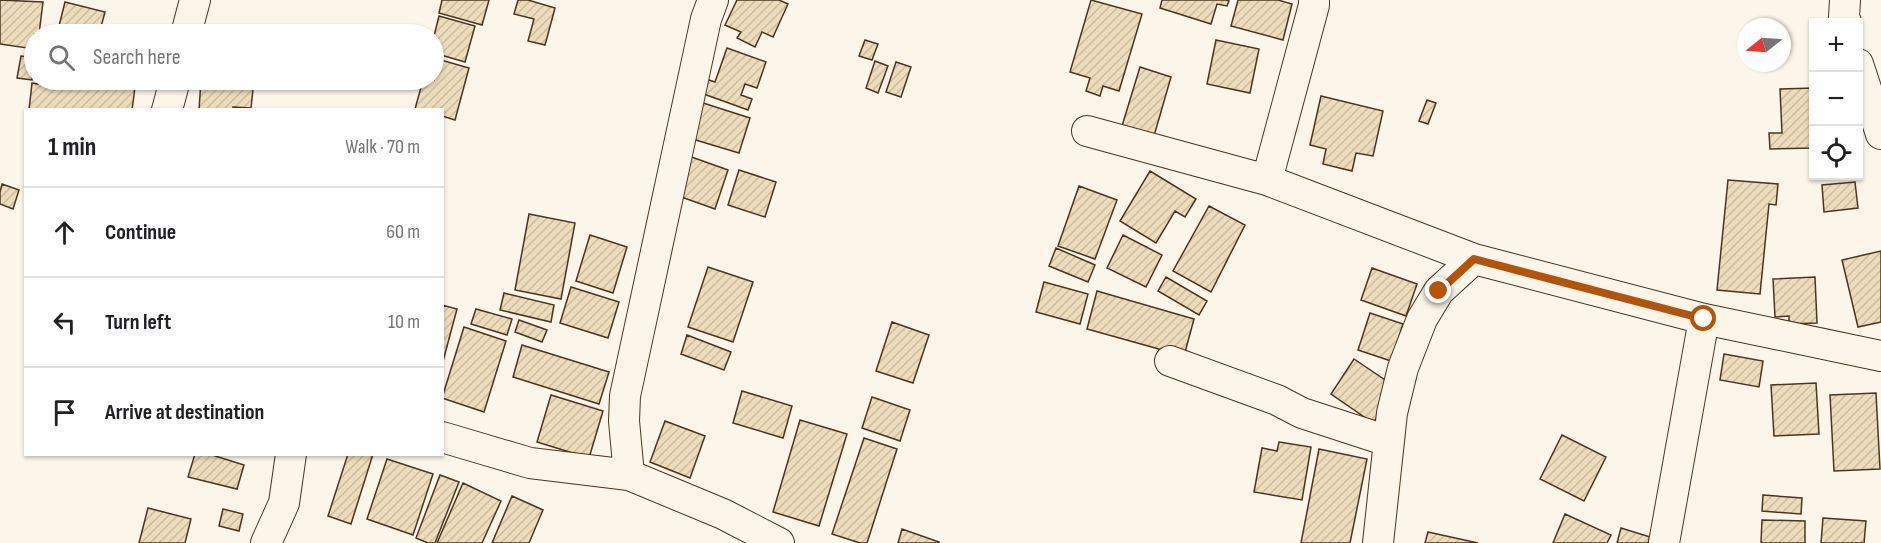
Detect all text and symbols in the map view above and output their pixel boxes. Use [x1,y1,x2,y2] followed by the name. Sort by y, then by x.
[1737,18,1791,72] north arrow
[1809,18,1863,180] map controls
[1809,18,1863,72] button: +
[24,24,444,90] search box
[45,41,78,74] icon: search
[93,44,180,71] text: Search here
[1809,72,1863,126] button: −
[1809,126,1863,180] button: locate
[48,132,96,163] text: 1 min
[345,135,420,159] text: Walk · 70 m
[48,216,81,249] icon: ahead
[105,219,176,246] text: Continue
[386,220,420,244] text: 60 m
[1425,277,1451,303] route end
[1690,305,1716,331] route start
[48,306,81,339] icon: left
[105,309,171,336] text: Turn left
[388,310,420,334] text: 10 m
[48,396,81,429] icon: arrive
[105,399,264,426] text: Arrive at destination

